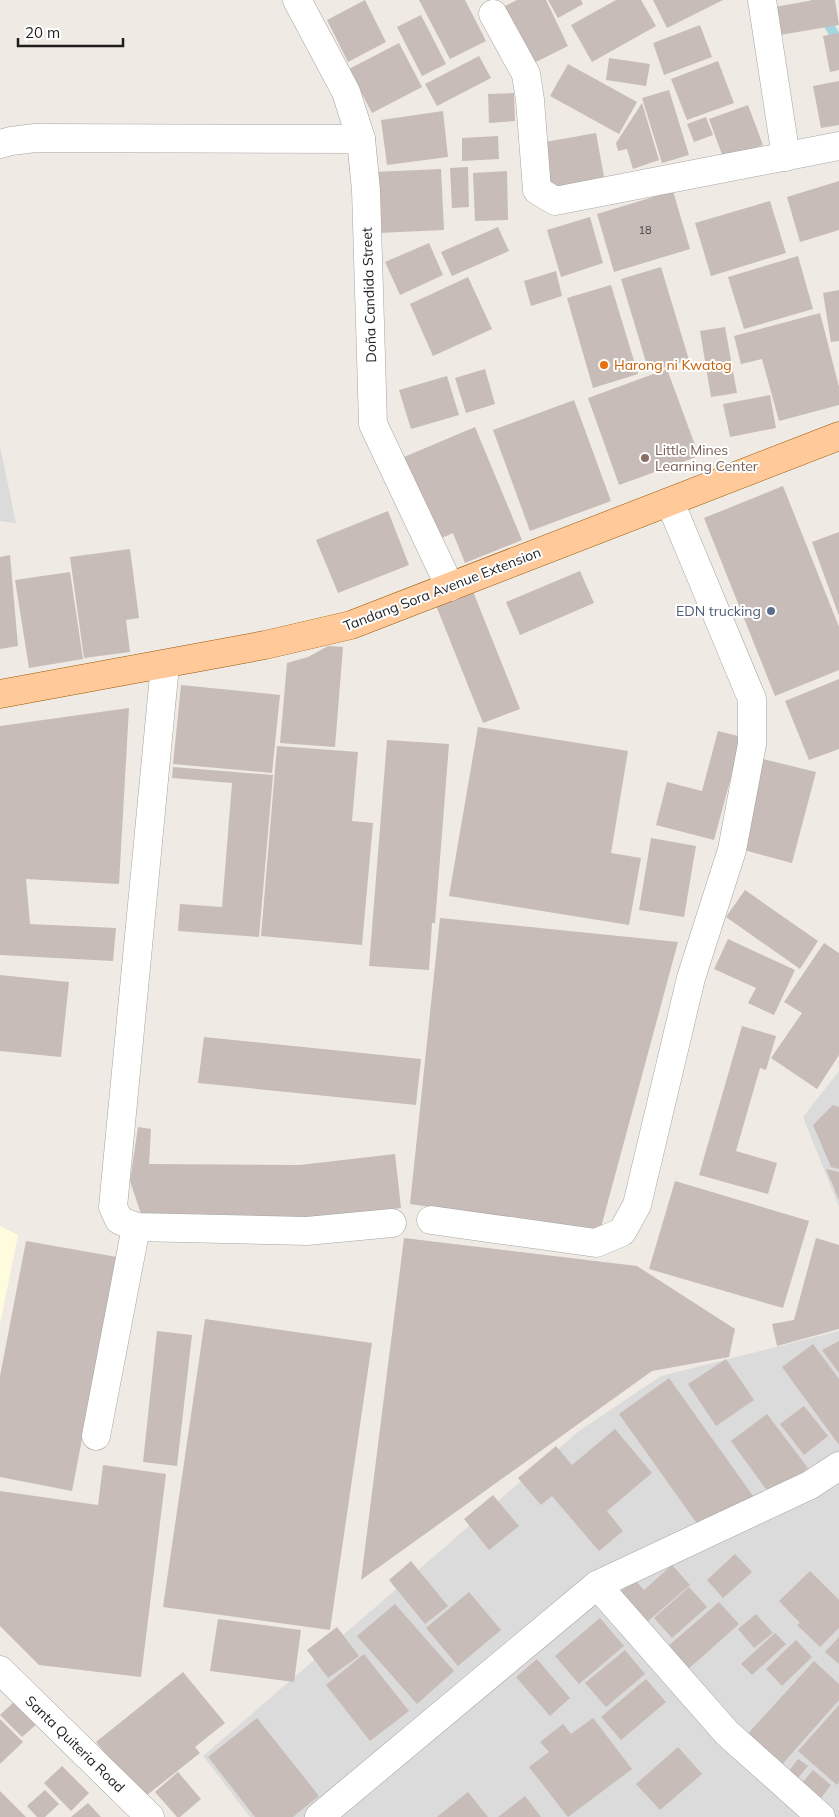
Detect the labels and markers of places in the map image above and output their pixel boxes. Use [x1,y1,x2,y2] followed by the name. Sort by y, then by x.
[614,356,732,374] place label: Harong ni Kwatog
[598,359,610,371] marker: Harong ni Kwatog
[655,441,759,475] place label: Little Mines Learning Center
[639,452,651,464] marker: Little Mines Learning Center
[676,602,761,620] place label: EDN trucking
[765,605,777,617] marker: EDN trucking

